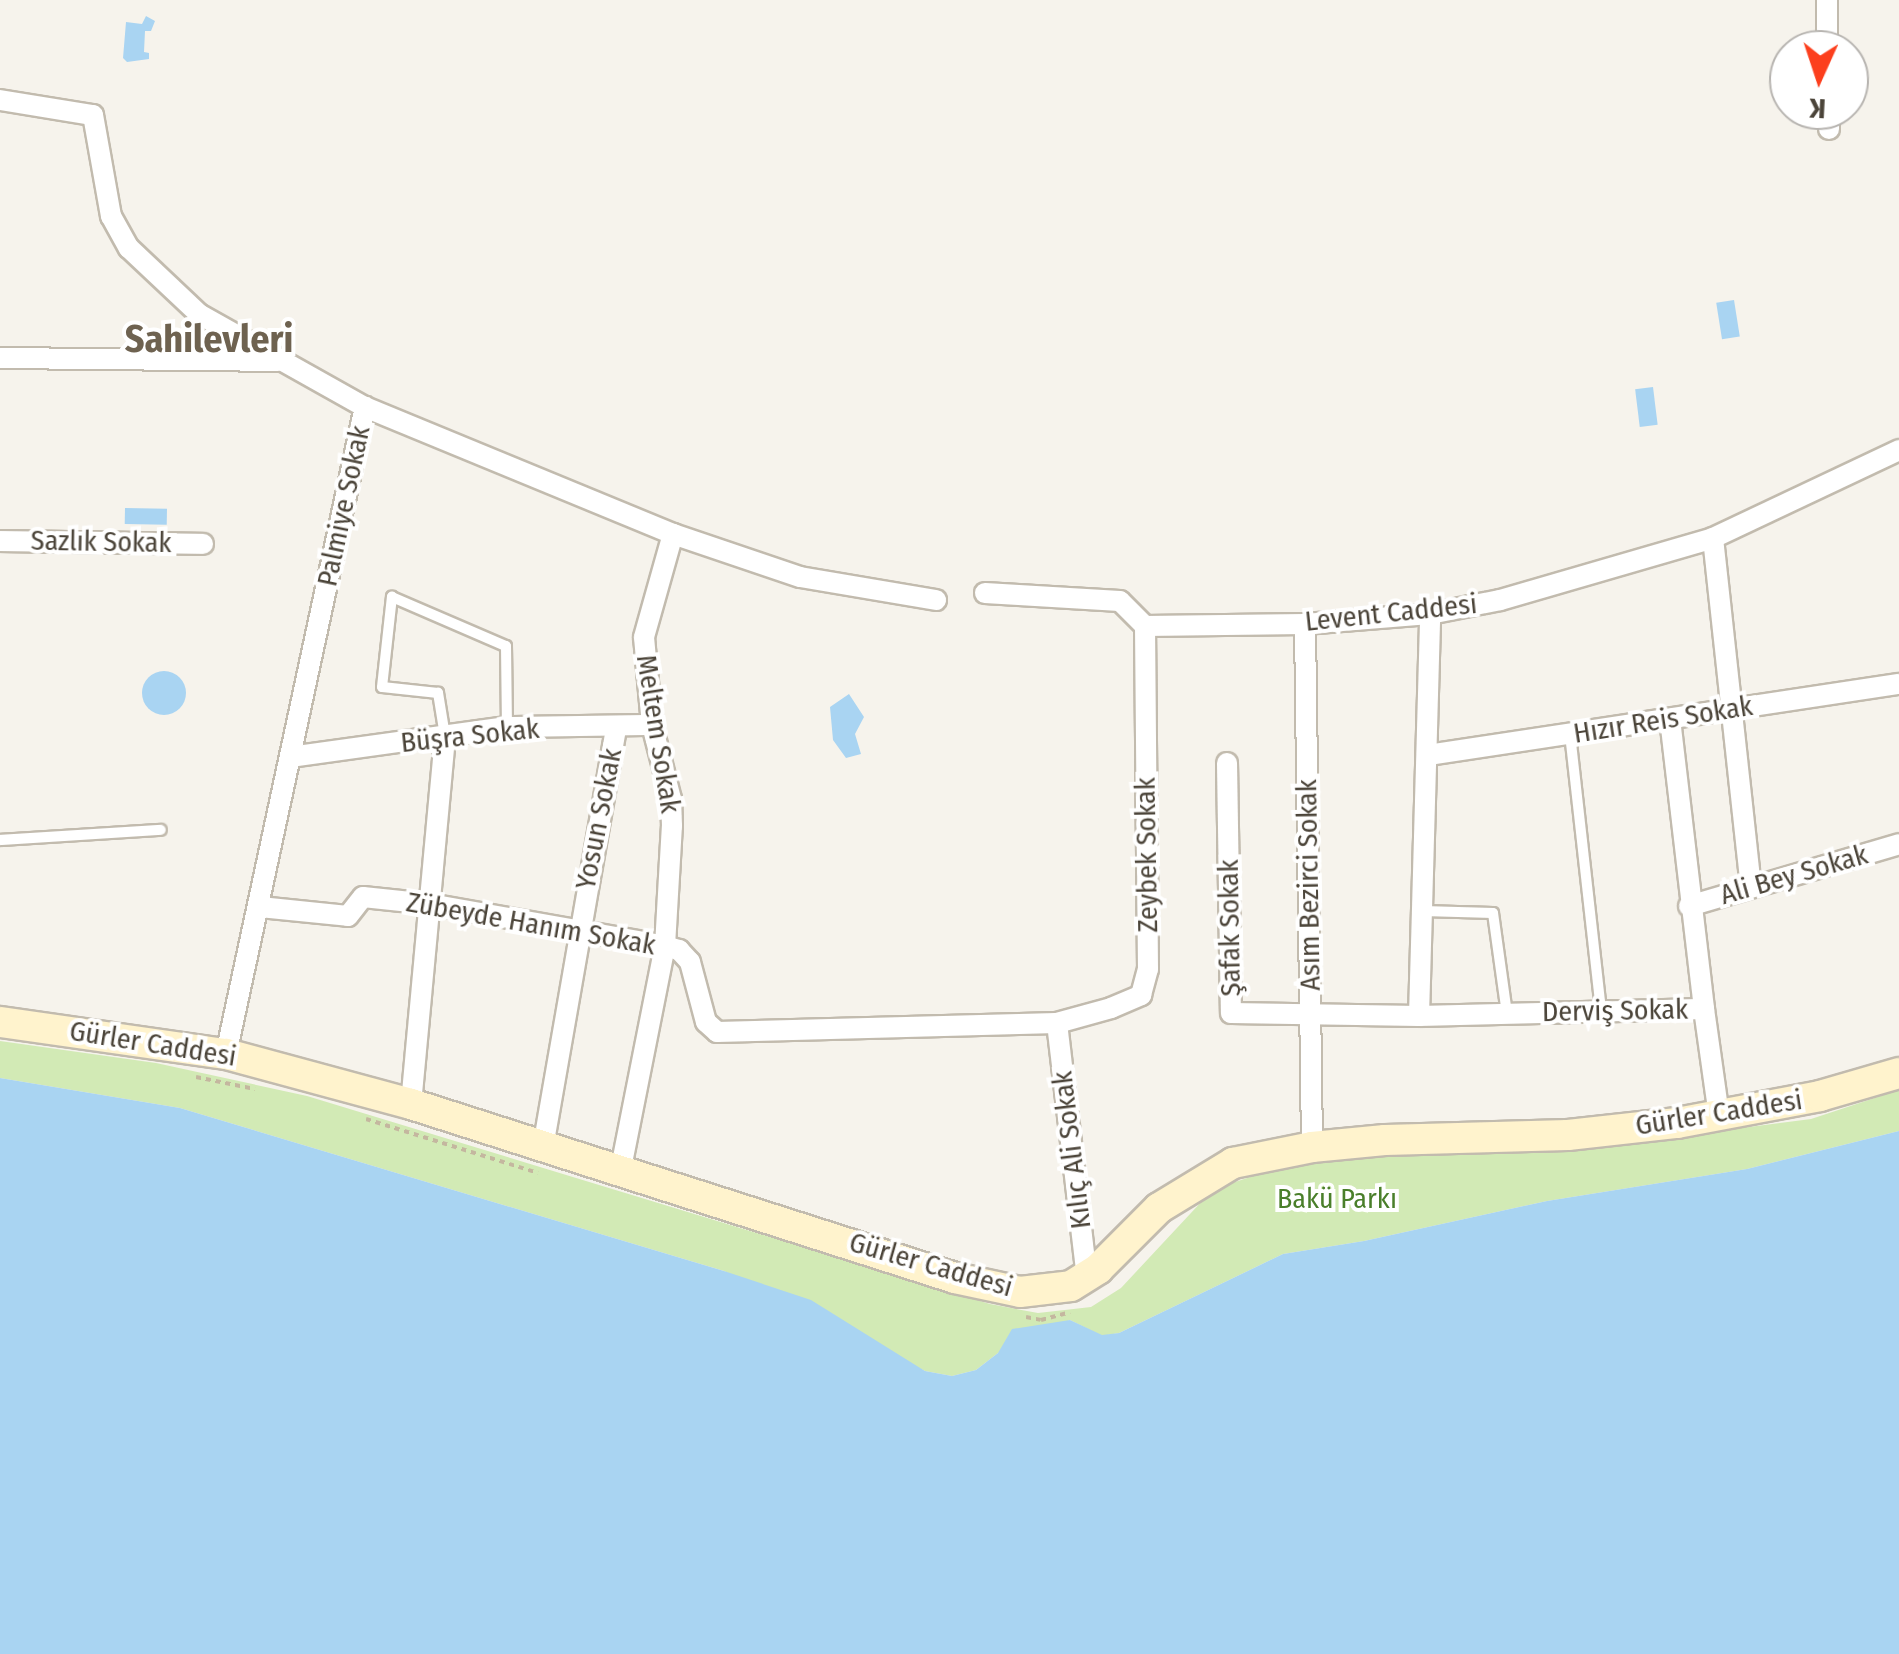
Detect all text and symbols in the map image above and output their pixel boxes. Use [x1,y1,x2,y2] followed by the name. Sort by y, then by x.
[1769,30,1869,130] north arrow
[1809,92,1827,125] text: K
[125,317,293,363] district label: Sahilevleri
[311,423,377,589] street label: Palmiye Sokak
[30,524,172,560] street label: Sazlık Sokak
[1303,587,1479,639] street label: Levent Caddesi
[629,652,687,816] street label: Meltem Sokak
[1571,689,1755,751] street label: Hızır Reis Sokak
[399,712,541,760] street label: Büşra Sokak
[569,746,629,892] street label: Yosun Sokak
[1129,777,1165,933] street label: Zeybek Sokak
[1290,779,1328,991] street label: Asım Bezirci Sokak
[1716,838,1872,912] street label: Ali Bey Sokak
[1212,859,1248,997] street label: Şafak Sokak
[404,886,658,962] street label: Zübeyde Hanım Sokak
[1542,993,1688,1029] street label: Derviş Sokak
[67,1014,239,1074] street label: Gürler Caddesi
[1046,1069,1098,1231] street label: Kılıç Ali Sokak
[1633,1083,1805,1143] street label: Gürler Caddesi
[1277,1182,1397,1216] park label: Bakü Parkı
[845,1226,1017,1304] street label: Gürler Caddesi

